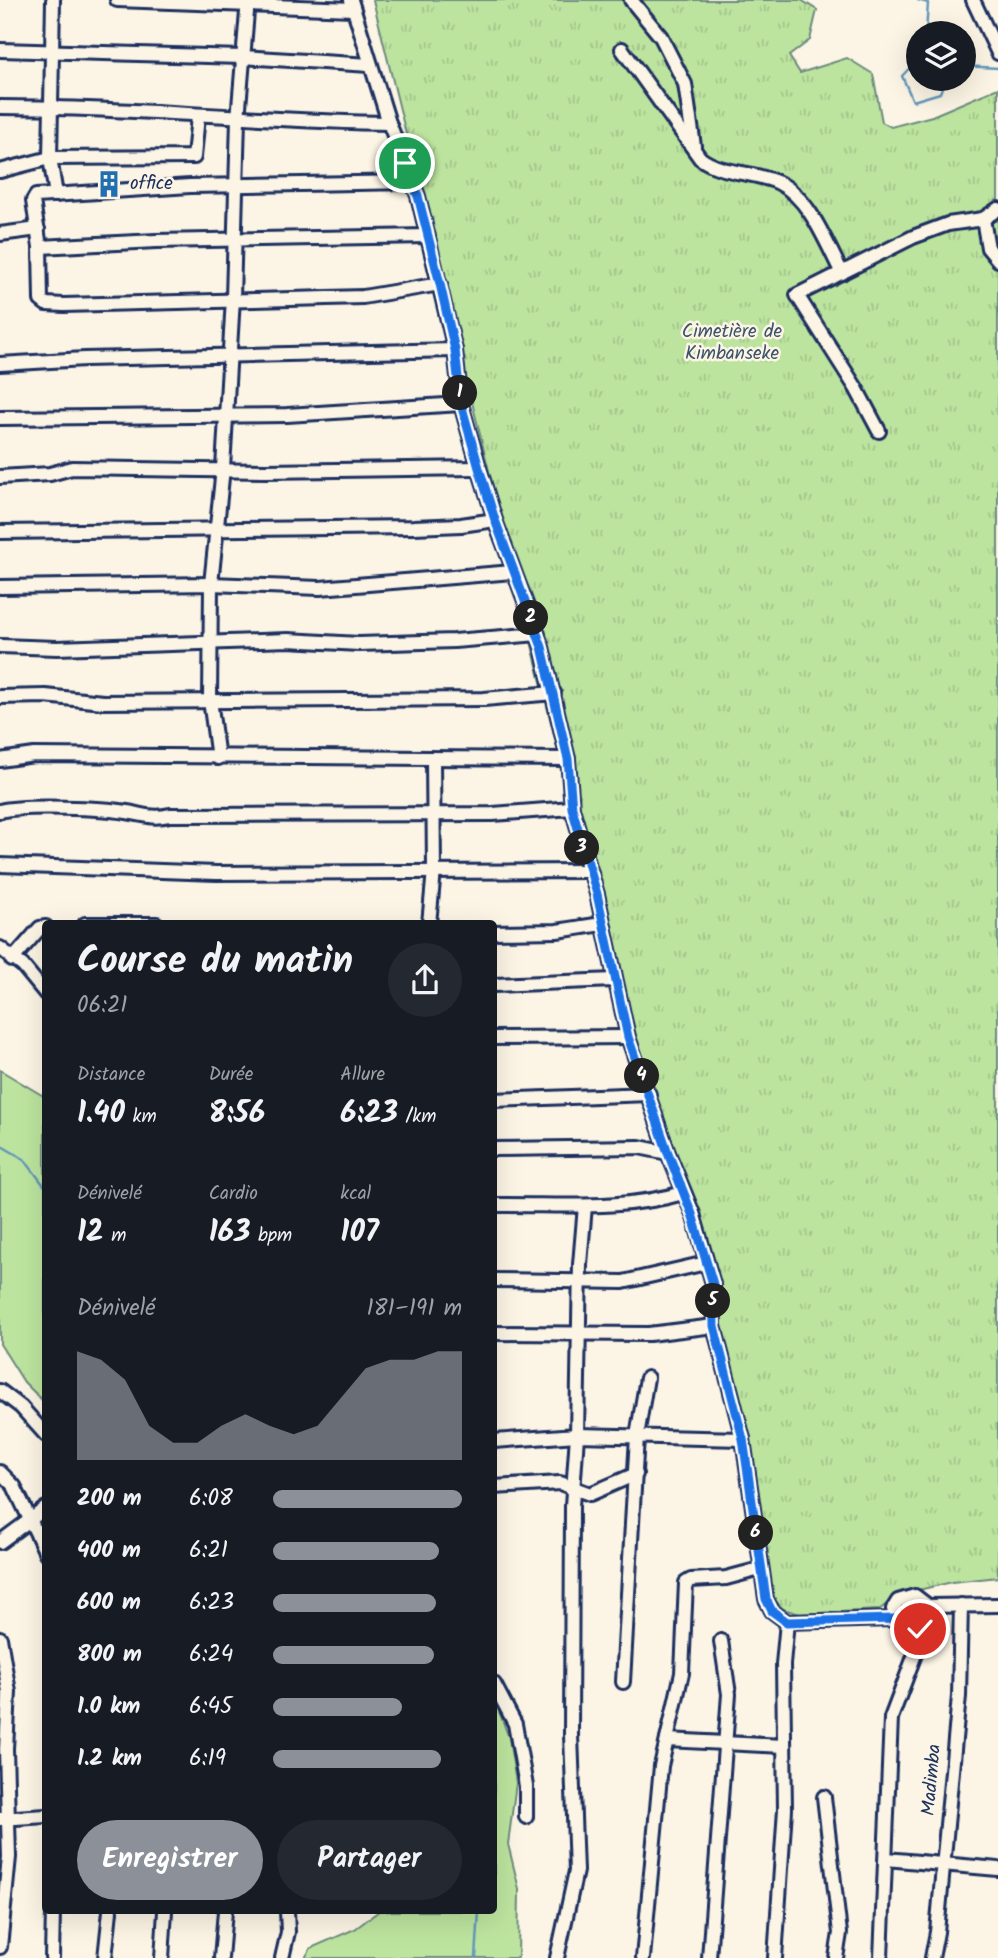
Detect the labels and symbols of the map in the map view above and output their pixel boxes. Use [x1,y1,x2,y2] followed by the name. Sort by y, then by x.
[375,133,435,193] pin
[94,169,124,199] building icon: office
[130,169,173,199] place label: office
[682,317,783,369] park label: Cimetière de Kimbanseke
[442,376,477,410] pin: 1
[514,600,548,636] pin: 2
[564,830,600,866] pin: 3
[624,1058,660,1094] pin: 4
[696,1284,730,1318] pin: 5
[738,1516,774,1550] pin: 6
[890,1599,950,1659] pin
[914,1743,950,1817] street label: Madimba

